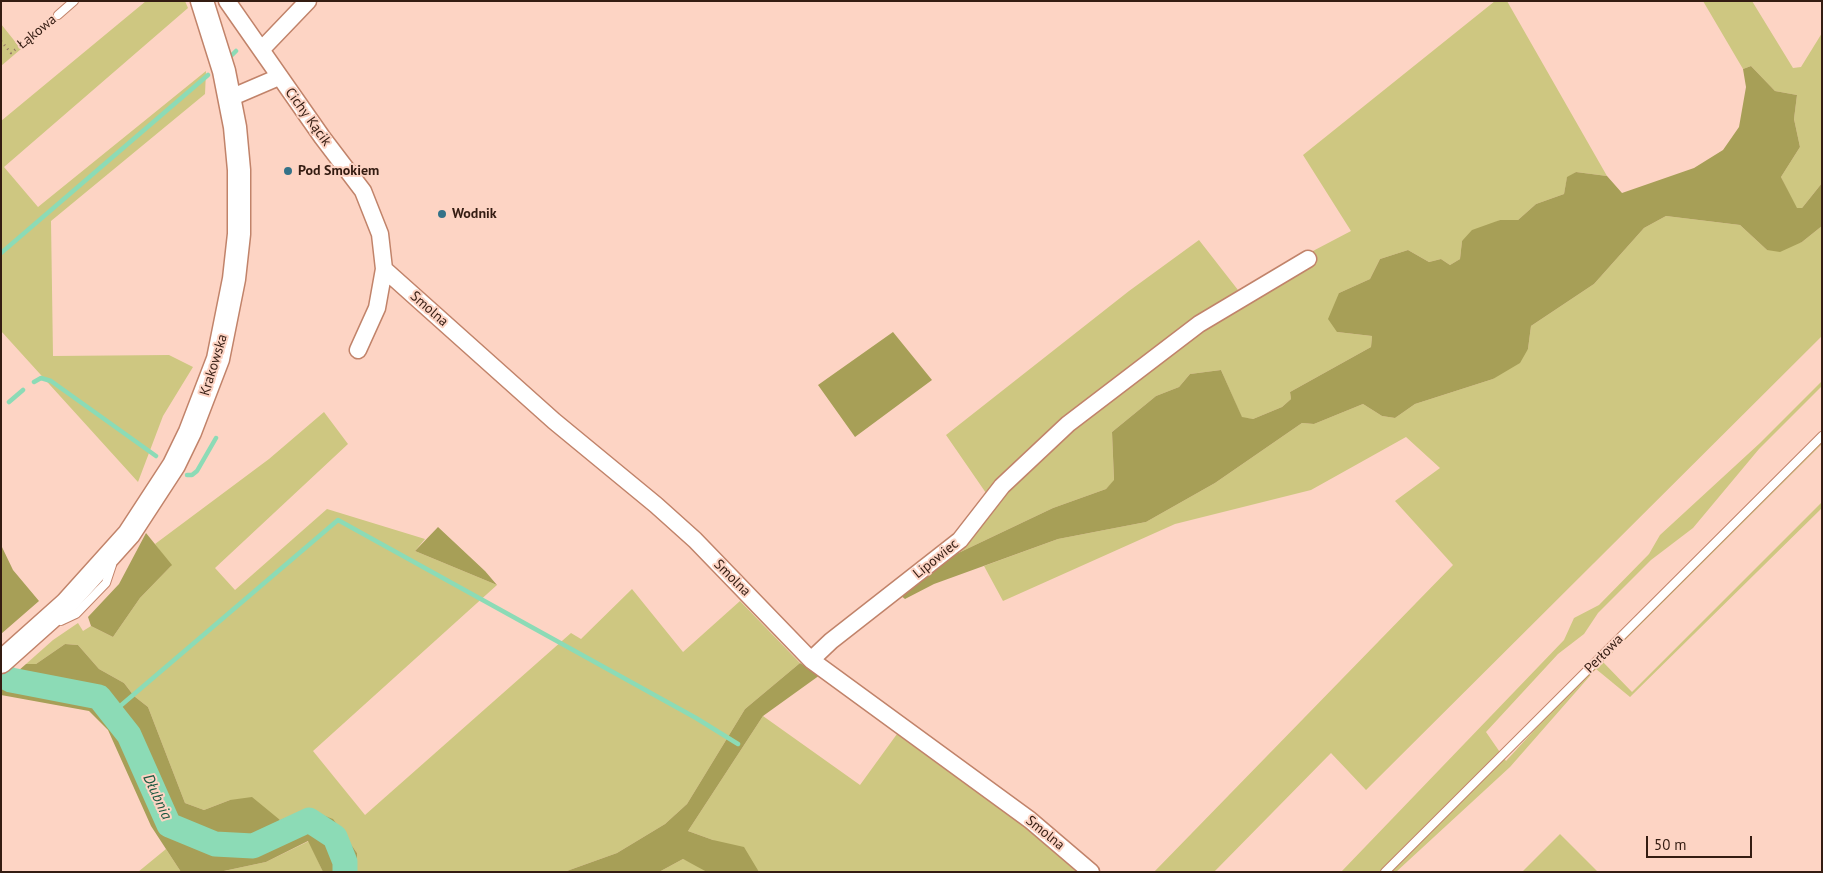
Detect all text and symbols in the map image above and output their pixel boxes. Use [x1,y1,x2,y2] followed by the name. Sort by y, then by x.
[14,11,60,53] street label: Łąkowa
[281,85,335,149] street label: Cichy Kącik
[298,163,379,179] place label: Pod Smokiem
[282,165,294,177] marker: Pod Smokiem
[452,206,497,222] place label: Wodnik
[436,208,448,220] marker: Wodnik
[407,288,451,330] street label: Smolna
[197,332,231,398] street label: Krakowska
[910,536,962,582] street label: Lipowiec
[710,556,754,600] street label: Smolna
[1581,631,1627,677] street label: Perłowa
[139,771,175,823] water label: Dłubnia
[1022,812,1068,854] street label: Smolna
[1648,826,1754,858] scale bar
[1654,835,1687,854] text: 50 m

